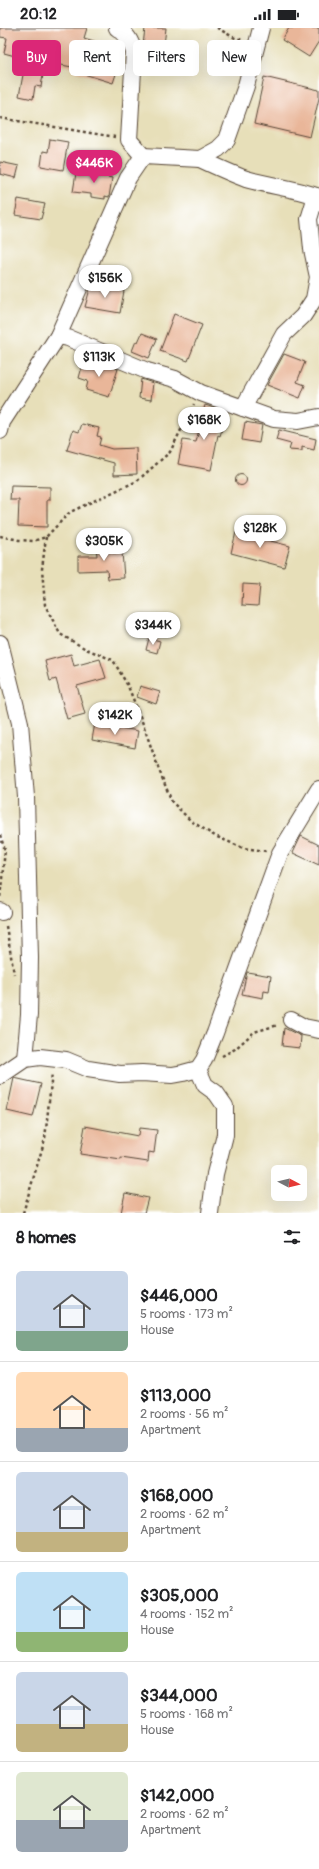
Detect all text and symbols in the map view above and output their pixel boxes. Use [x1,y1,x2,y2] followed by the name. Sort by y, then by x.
[20,5,57,24] text: 20:12
[12,40,61,76] chip: Buy
[69,40,125,76] chip: Rent
[133,40,199,76] chip: Filters
[207,40,261,76] chip: New
[66,150,122,184] pin: $446K
[75,155,113,171] text: $446K
[77,265,133,299] pin: $156K
[88,270,122,286] text: $156K
[71,344,127,378] pin: $113K
[83,349,115,365] text: $113K
[176,407,232,441] pin: $168K
[187,412,221,428] text: $168K
[232,515,288,549] pin: $128K
[243,520,277,536] text: $128K
[76,528,132,562] pin: $305K
[85,533,123,549] text: $305K
[125,612,181,646] pin: $344K
[134,617,172,633] text: $344K
[87,702,143,736] pin: $142K
[98,707,132,723] text: $142K
[271,1165,307,1201] north arrow
[271,1165,307,1201] map controls
[281,1226,303,1248] icon: filters
[16,1227,76,1248] text: 8 homes
[140,1285,218,1306] text: $446,000
[48,1287,96,1335] icon: home
[140,1306,233,1322] text: 5 rooms · 173 m²
[140,1322,174,1338] text: House
[140,1385,211,1406] text: $113,000
[48,1388,96,1436] icon: home
[140,1406,228,1422] text: 2 rooms · 56 m²
[140,1422,201,1438] text: Apartment
[140,1485,213,1506] text: $168,000
[48,1488,96,1536] icon: home
[140,1506,229,1522] text: 2 rooms · 62 m²
[140,1522,201,1538] text: Apartment
[140,1585,219,1606] text: $305,000
[48,1588,96,1636] icon: home
[140,1606,234,1622] text: 4 rooms · 152 m²
[140,1622,174,1638] text: House
[140,1685,218,1706] text: $344,000
[48,1688,96,1736] icon: home
[140,1706,233,1722] text: 5 rooms · 168 m²
[140,1722,174,1738] text: House
[140,1785,214,1806] text: $142,000
[48,1788,96,1836] icon: home
[140,1806,229,1822] text: 2 rooms · 62 m²
[140,1822,201,1838] text: Apartment

